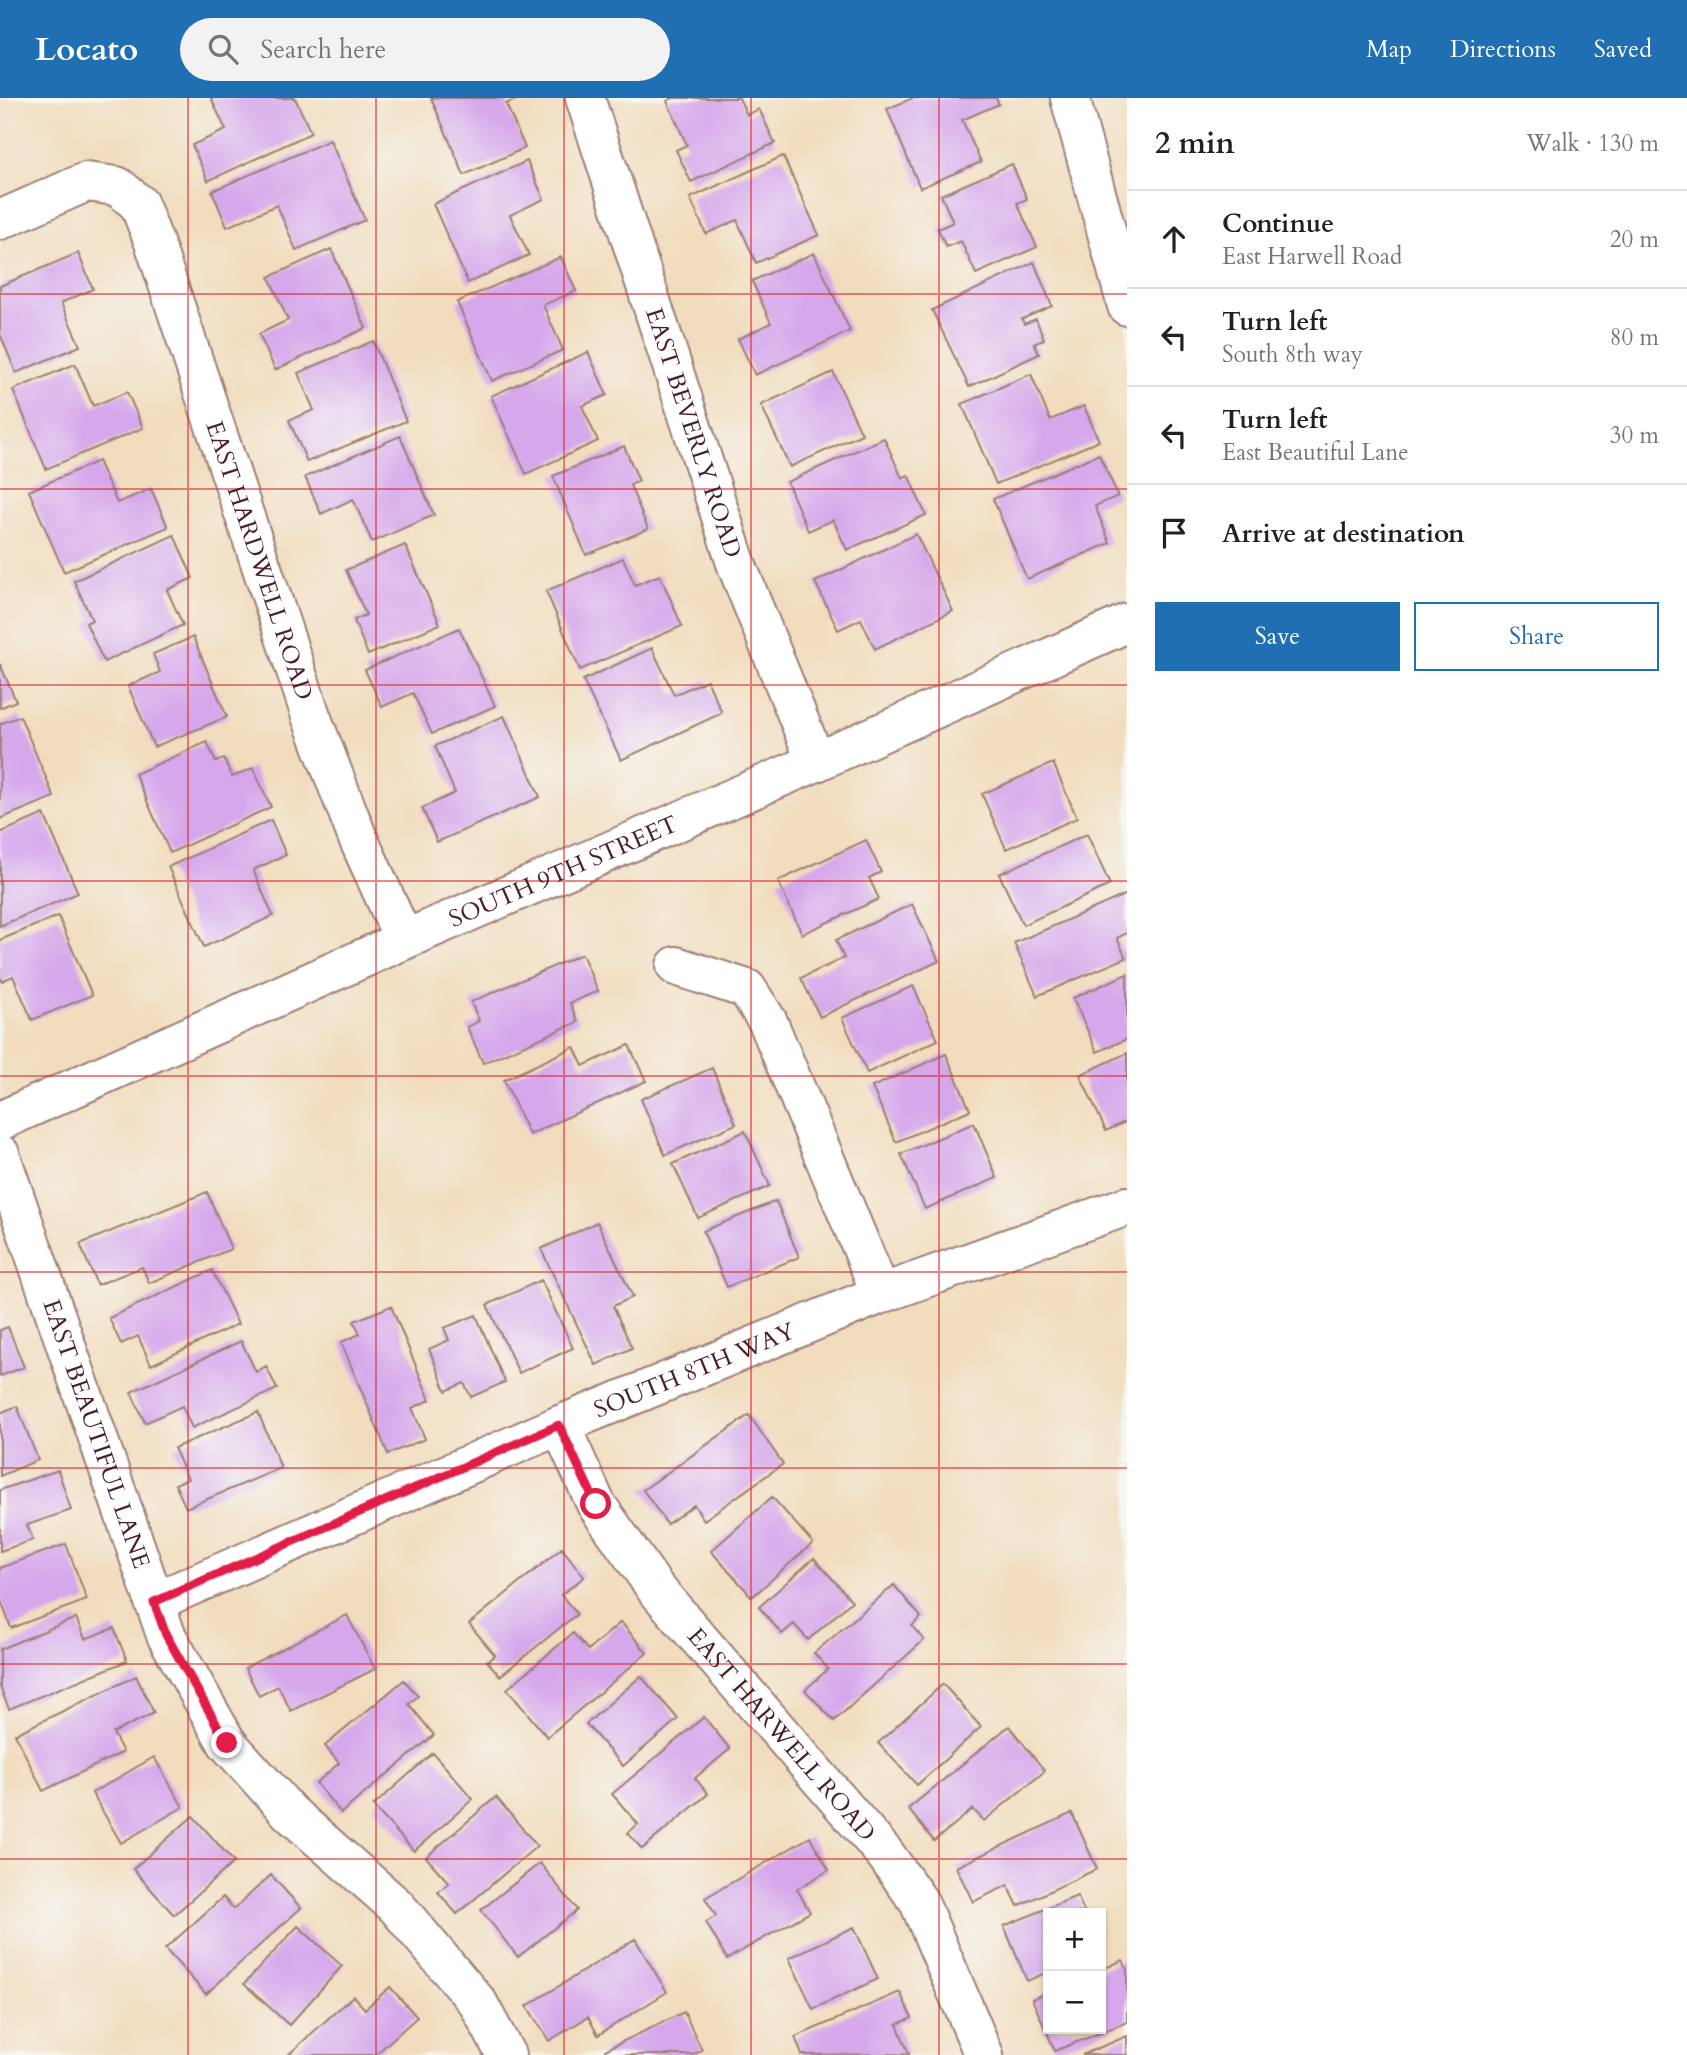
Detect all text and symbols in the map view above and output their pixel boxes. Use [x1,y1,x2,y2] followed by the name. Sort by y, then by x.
[180,18,670,81] search box
[35,27,138,72] text: Locato
[204,30,242,68] icon: search
[260,32,386,67] text: Search here
[1366,33,1412,66] text: Map
[1450,33,1556,66] text: Directions
[1594,33,1652,66] text: Saved
[1155,123,1235,164] text: 2 min
[1526,128,1659,159] text: Walk · 130 m
[1222,206,1334,241] text: Continue
[1155,220,1193,258] icon: ahead
[1610,224,1659,255] text: 20 m
[1222,241,1402,272] text: East Harwell Road
[637,304,749,562] street label: EAST BEVERLY ROAD
[1222,304,1327,339] text: Turn left
[1155,318,1193,356] icon: left
[1610,322,1659,353] text: 80 m
[1222,339,1363,370] text: South 8th way
[1222,402,1327,437] text: Turn left
[1155,416,1193,454] icon: left
[197,417,321,704] street label: EAST HARDWELL ROAD
[1610,420,1659,451] text: 30 m
[1222,437,1409,468] text: East Beautiful Lane
[1155,514,1193,552] icon: arrive
[1222,516,1465,551] text: Arrive at destination
[1155,602,1400,671] button: Save
[1414,602,1659,671] button: Share
[444,808,683,936] street label: SOUTH 9TH STREET
[34,1295,158,1573] street label: EAST BEAUTIFUL LANE
[589,1315,800,1426] street label: SOUTH 8TH WAY
[580,1488,611,1519] route start
[680,1621,883,1849] street label: EAST HARWELL ROAD
[211,1727,242,1758] route end
[1043,1908,1106,2034] map controls
[1043,1908,1106,1971] button: +
[1043,1971,1106,2034] button: −

